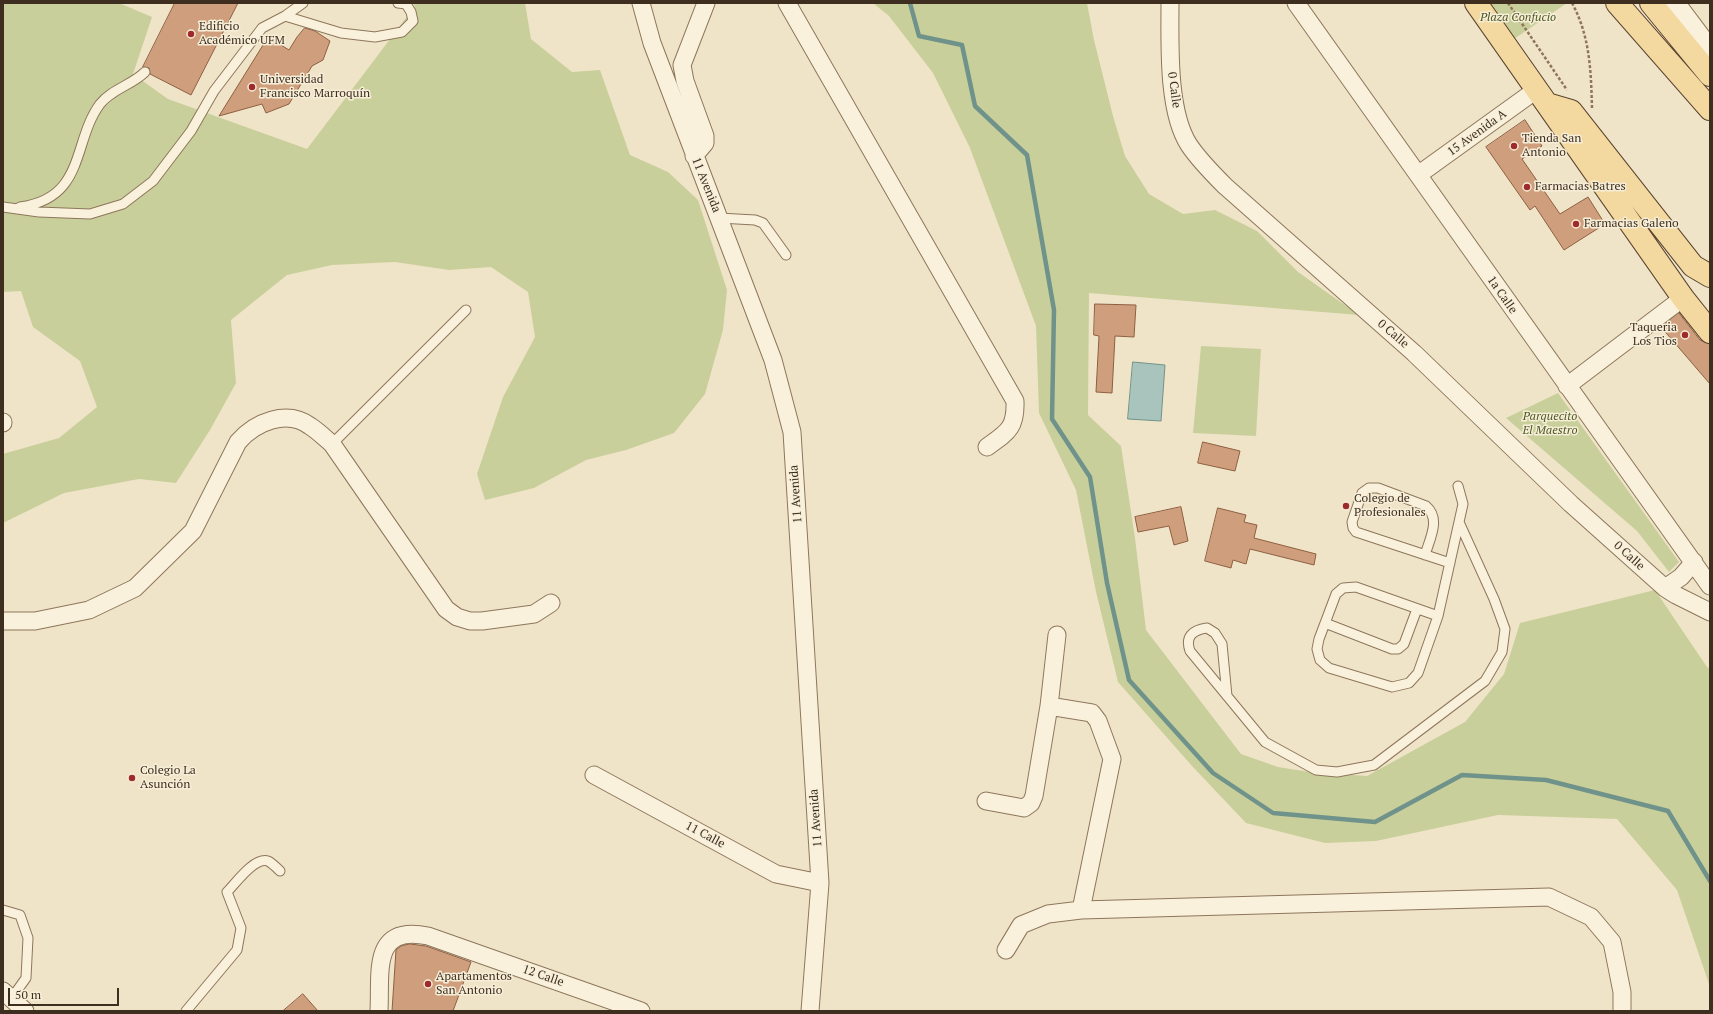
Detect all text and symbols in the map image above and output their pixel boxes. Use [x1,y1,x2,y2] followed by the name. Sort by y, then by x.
[1480,11,1556,25] park label: Plaza Confucio
[199,20,285,48] place label: Edificio Académico UFM
[186,29,196,39] marker: Edificio Académico UFM
[1164,71,1184,109] street label: 0 Calle
[260,73,370,101] place label: Universidad Francisco Marroquín
[247,82,257,92] marker: Universidad Francisco Marroquín
[1445,107,1509,159] street label: 15 Avenida A
[1522,132,1581,160] place label: Tienda San Antonio
[1509,141,1519,151] marker: Tienda San Antonio
[688,155,724,215] street label: 11 Avenida
[1535,180,1626,194] place label: Farmacias Batres
[1522,182,1532,192] marker: Farmacias Batres
[1584,217,1679,231] place label: Farmacias Galeno
[1571,219,1581,229] marker: Farmacias Galeno
[1484,273,1520,317] street label: 1a Calle
[1375,317,1411,351] street label: 0 Calle
[1630,321,1677,349] place label: Taqueria Los Tios
[1680,330,1690,340] marker: Taqueria Los Tios
[1522,410,1578,438] park label: Parquecito El Maestro
[787,464,805,524] street label: 11 Avenida
[1354,492,1426,520] place label: Colegio de Profesionales
[1341,501,1351,511] marker: Colegio de Profesionales
[1611,538,1647,574] street label: 0 Calle
[140,764,196,792] place label: Colegio La Asunción
[127,773,137,783] marker: Colegio La Asunción
[807,788,825,848] street label: 11 Avenida
[683,819,727,851] street label: 11 Calle
[520,962,566,990] street label: 12 Calle
[436,970,512,998] place label: Apartamentos San Antonio
[423,979,433,989] marker: Apartamentos San Antonio
[10,980,121,1006] scale bar
[15,987,41,1002] text: 50 m

